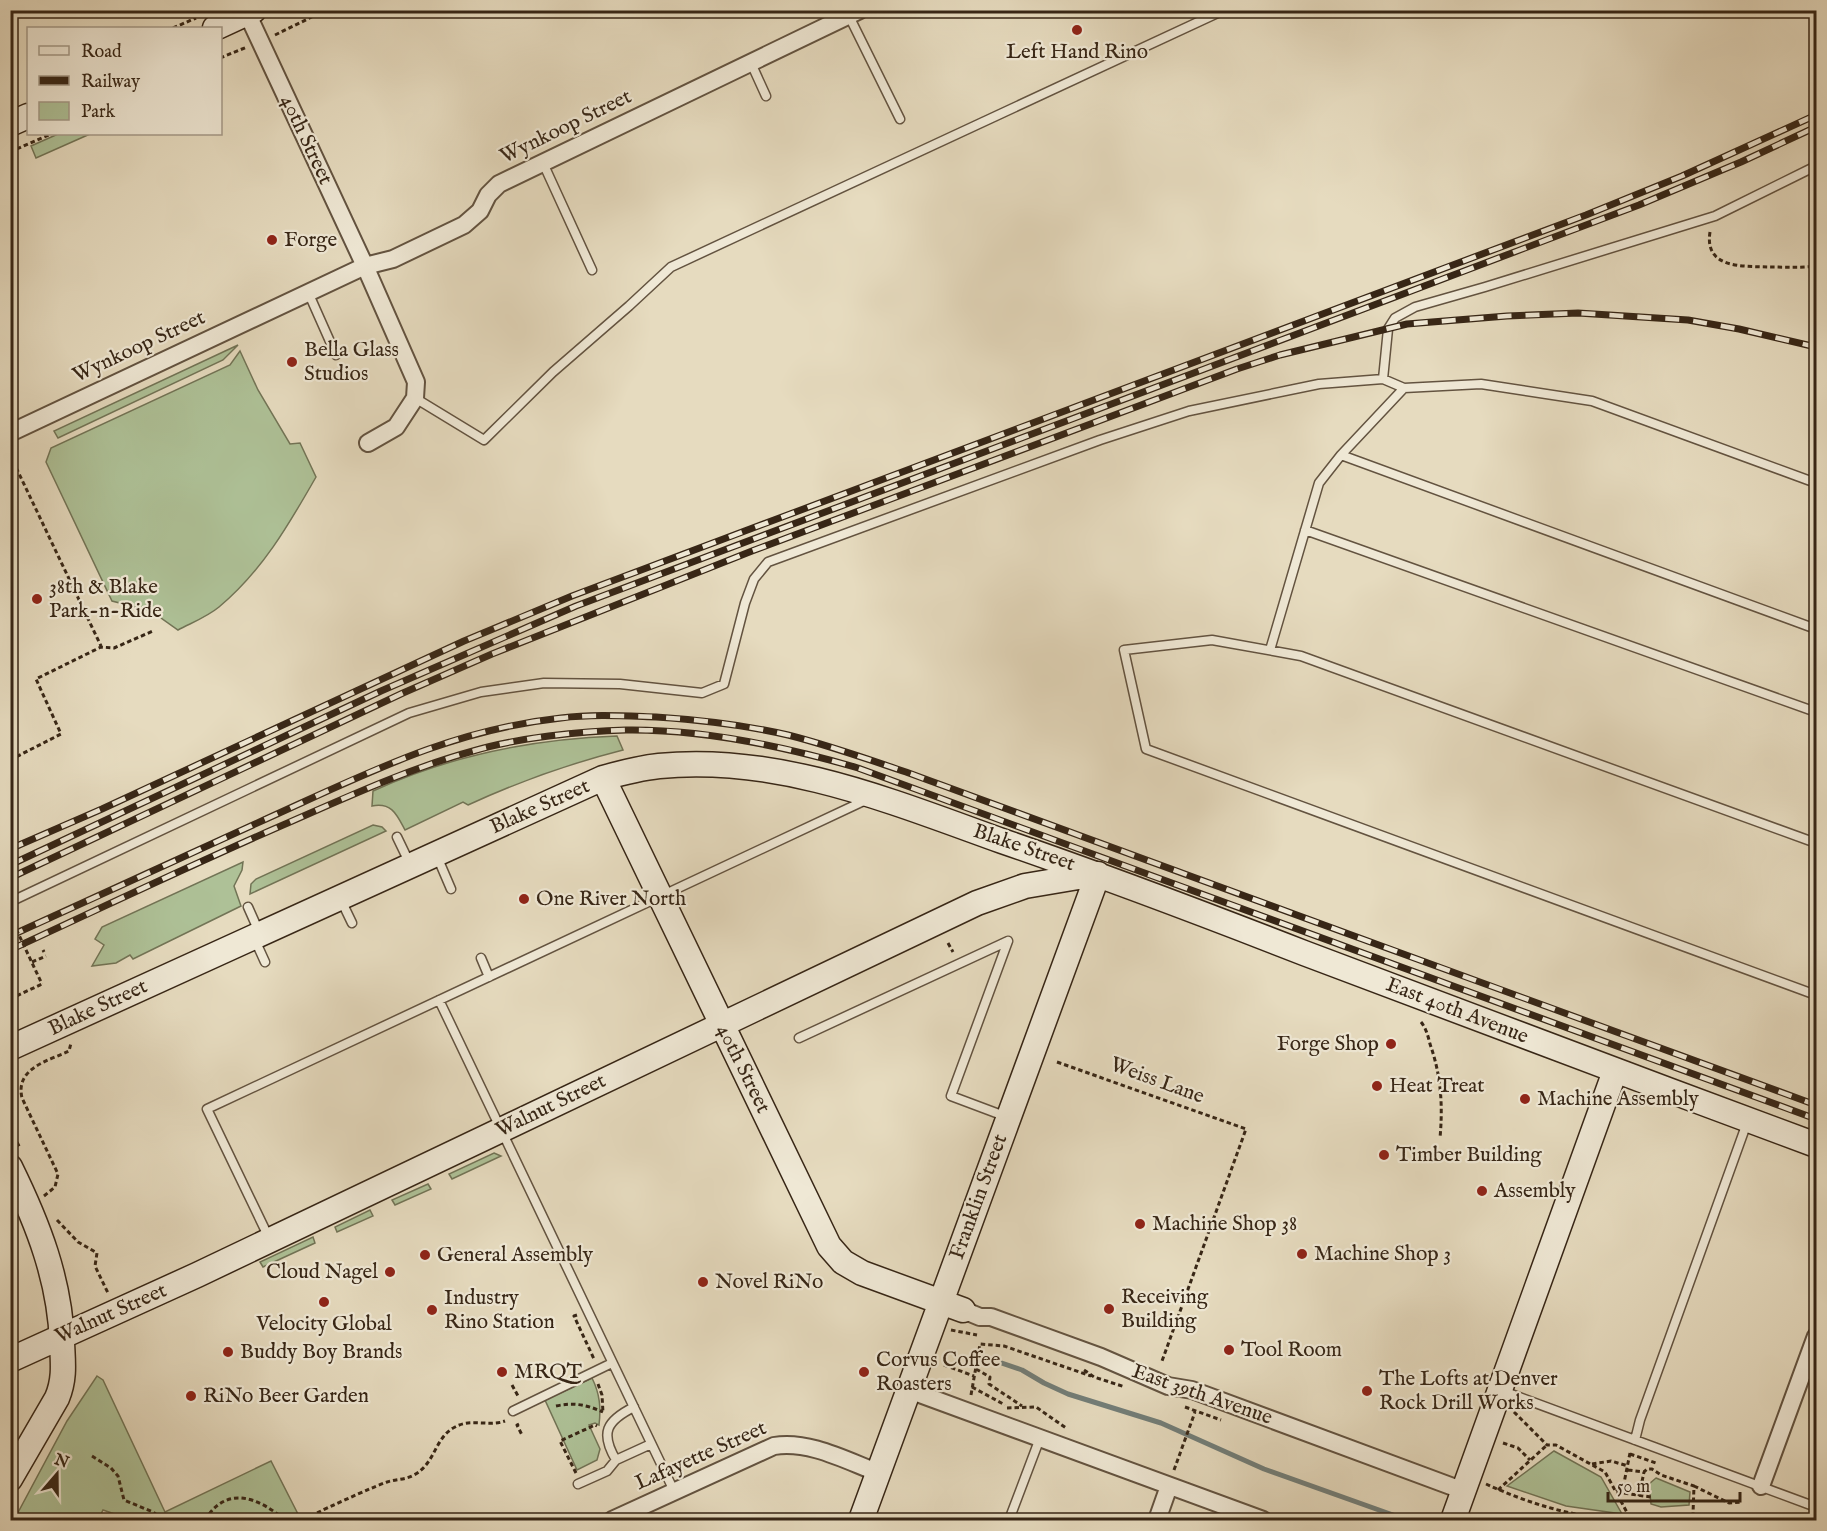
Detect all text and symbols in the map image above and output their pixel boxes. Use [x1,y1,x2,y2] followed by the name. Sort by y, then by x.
[1070,23,1084,37] marker: Left Hand Rino
[27,27,222,135] legend
[1006,39,1148,66] place label: Left Hand Rino
[81,41,122,64] text: Road
[81,71,140,94] text: Railway
[496,83,636,171] street label: Wynkoop Street
[274,91,338,189] street label: 40th Street
[81,101,116,124] text: Park
[284,227,338,254] place label: Forge
[265,233,279,247] marker: Forge
[68,305,210,389] street label: Wynkoop Street
[304,337,399,388] place label: Bella Glass Studios
[285,355,299,369] marker: Bella Glass Studios
[49,574,162,625] place label: 38th & Blake Park-n-Ride
[30,592,44,606] marker: 38th & Blake Park-n-Ride
[486,773,594,841] street label: Blake Street
[969,818,1079,878] street label: Blake Street
[536,886,686,913] place label: One River North
[517,892,531,906] marker: One River North
[1382,971,1532,1051] street label: East 40th Avenue
[44,973,152,1043] street label: Blake Street
[710,1020,776,1118] street label: 40th Street
[1277,1031,1379,1058] place label: Forge Shop
[1384,1037,1398,1051] marker: Forge Shop
[1106,1051,1208,1111] street label: Weiss Lane
[491,1068,611,1144] street label: Walnut Street
[1389,1073,1485,1100] place label: Heat Treat
[1370,1079,1384,1093] marker: Heat Treat
[1537,1086,1699,1113] place label: Machine Assembly
[1518,1092,1532,1106] marker: Machine Assembly
[944,1131,1014,1263] street label: Franklin Street
[1396,1142,1542,1169] place label: Timber Building
[1377,1148,1391,1162] marker: Timber Building
[1493,1178,1576,1205] place label: Assembly
[1475,1184,1489,1198] marker: Assembly
[1152,1211,1297,1238] place label: Machine Shop 38
[1133,1217,1147,1231] marker: Machine Shop 38
[1314,1241,1451,1268] place label: Machine Shop 3
[437,1242,594,1269] place label: General Assembly
[1295,1247,1309,1261] marker: Machine Shop 3
[418,1248,432,1262] marker: General Assembly
[266,1259,378,1286] place label: Cloud Nagel
[383,1265,397,1279] marker: Cloud Nagel
[715,1269,823,1296] place label: Novel RiNo
[696,1275,710,1289] marker: Novel RiNo
[51,1277,171,1351] street label: Walnut Street
[1121,1284,1209,1335] place label: Receiving Building
[444,1285,555,1336] place label: Industry Rino Station
[317,1295,331,1309] marker: Velocity Global
[1102,1302,1116,1316] marker: Receiving Building
[425,1303,439,1317] marker: Industry Rino Station
[255,1311,392,1338] place label: Velocity Global
[1241,1337,1342,1364] place label: Tool Room
[240,1339,402,1366] place label: Buddy Boy Brands
[1222,1343,1236,1357] marker: Tool Room
[221,1345,235,1359] marker: Buddy Boy Brands
[876,1347,1001,1398] place label: Corvus Coffee Roasters
[1128,1358,1276,1432] street label: East 39th Avenue
[514,1359,582,1386] place label: MRQT
[495,1365,509,1379] marker: MRQT
[857,1365,871,1379] marker: Corvus Coffee Roasters
[1379,1366,1558,1417] place label: The Lofts at Denver Rock Drill Works
[203,1383,369,1410] place label: RiNo Beer Garden
[1360,1384,1374,1398] marker: The Lofts at Denver Rock Drill Works
[184,1389,198,1403] marker: RiNo Beer Garden
[631,1415,771,1497] street label: Lafayette Street
[27,1444,87,1504] north arrow
[51,1450,72,1474] text: N
[1608,1465,1740,1503] scale bar
[1617,1476,1650,1499] text: 50 m

